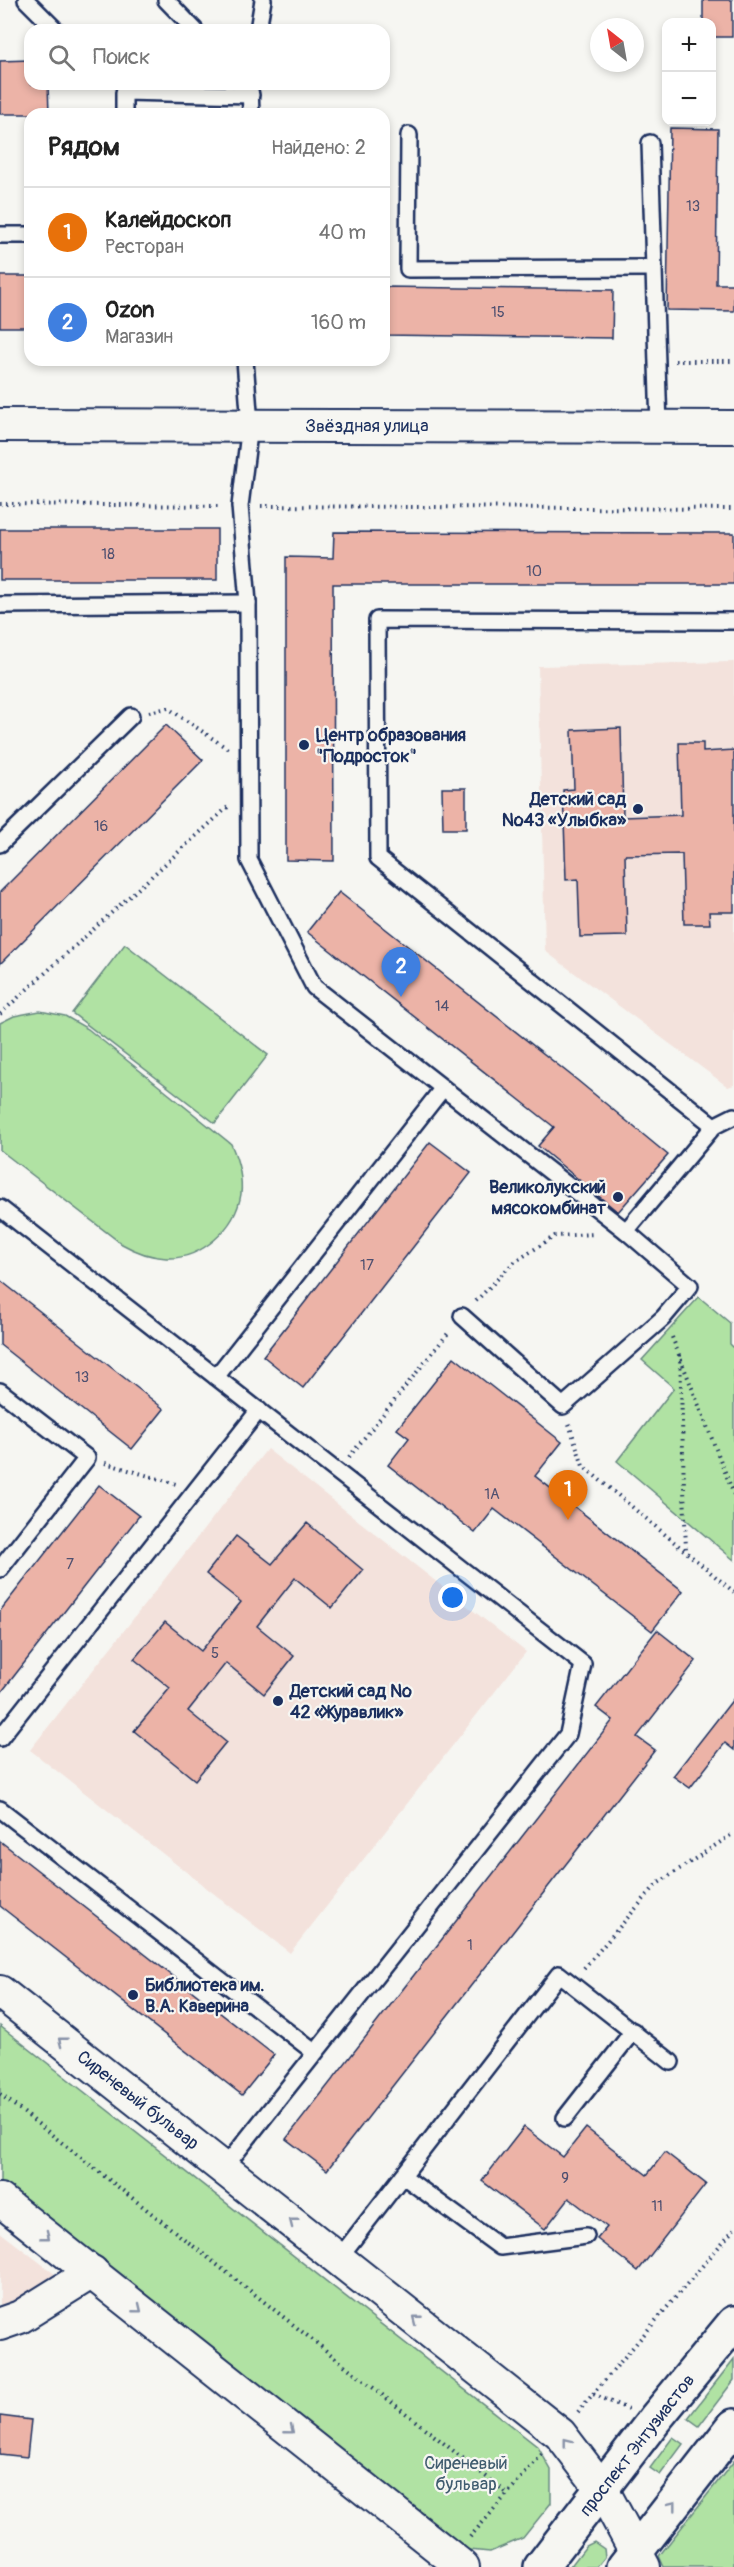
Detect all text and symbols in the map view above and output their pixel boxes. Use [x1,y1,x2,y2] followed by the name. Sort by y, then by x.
[590,18,644,72] north arrow
[662,18,716,126] map controls
[662,18,716,72] button: +
[24,24,390,90] search box
[45,41,78,74] icon: search
[93,43,150,71] text: Поиск
[662,72,716,126] button: −
[48,131,120,163] text: Рядом
[271,135,366,160] text: Найдено: 2
[686,197,700,216] house number: 13
[105,206,231,234] text: Калейдоскоп
[64,220,71,245] text: 1
[319,220,366,245] text: 40 m
[105,234,184,259] text: Ресторан
[105,296,154,324] text: Ozon
[491,303,505,322] house number: 15
[62,310,73,335] text: 2
[311,310,366,335] text: 160 m
[105,324,173,349] text: Магазин
[305,415,429,438] street label: Звёздная улица
[101,545,115,564] house number: 18
[526,562,542,581] house number: 10
[316,724,466,768] place label: Центр образования "Подросток"
[297,738,311,752] marker: Центр образования "Подросток"
[502,788,627,832] place label: Детский сад №43 «Улыбка»
[631,802,645,816] marker: Детский сад №43 «Улыбка»
[94,817,108,836] house number: 16
[382,948,420,997] pin: 2
[435,997,450,1016] house number: 14
[489,1176,607,1220] place label: Великолукский мясокомбинат
[611,1190,625,1204] marker: Великолукский мясокомбинат
[360,1256,374,1275] house number: 17
[75,1368,89,1387] house number: 13
[548,1470,588,1520] pin: 1
[484,1485,500,1504] house number: 1А
[66,1555,74,1574] house number: 7
[438,1583,467,1612] your location
[211,1644,219,1663] house number: 5
[289,1680,412,1724] place label: Детский сад № 42 «Журавлик»
[271,1694,285,1708] marker: Детский сад № 42 «Журавлик»
[467,1936,473,1955] house number: 1
[145,1974,265,2018] place label: Библиотека им. В.А. Каверина
[126,1988,140,2002] marker: Библиотека им. В.А. Каверина
[58,2037,69,2048] one-way arrow
[72,2046,203,2155] street label: Сиреневый бульвар
[561,2169,569,2188] house number: 9
[651,2197,663,2216] house number: 11
[288,2219,299,2230] one-way arrow
[39,2228,50,2239] one-way arrow
[131,2301,142,2312] one-way arrow
[412,2316,423,2327] one-way arrow
[575,2369,700,2521] street label: проспект Энтузиастов
[284,2423,295,2434] one-way arrow
[563,2438,574,2449] one-way arrow
[424,2452,508,2496] park label: Сиреневый бульвар
[665,2500,676,2511] one-way arrow

